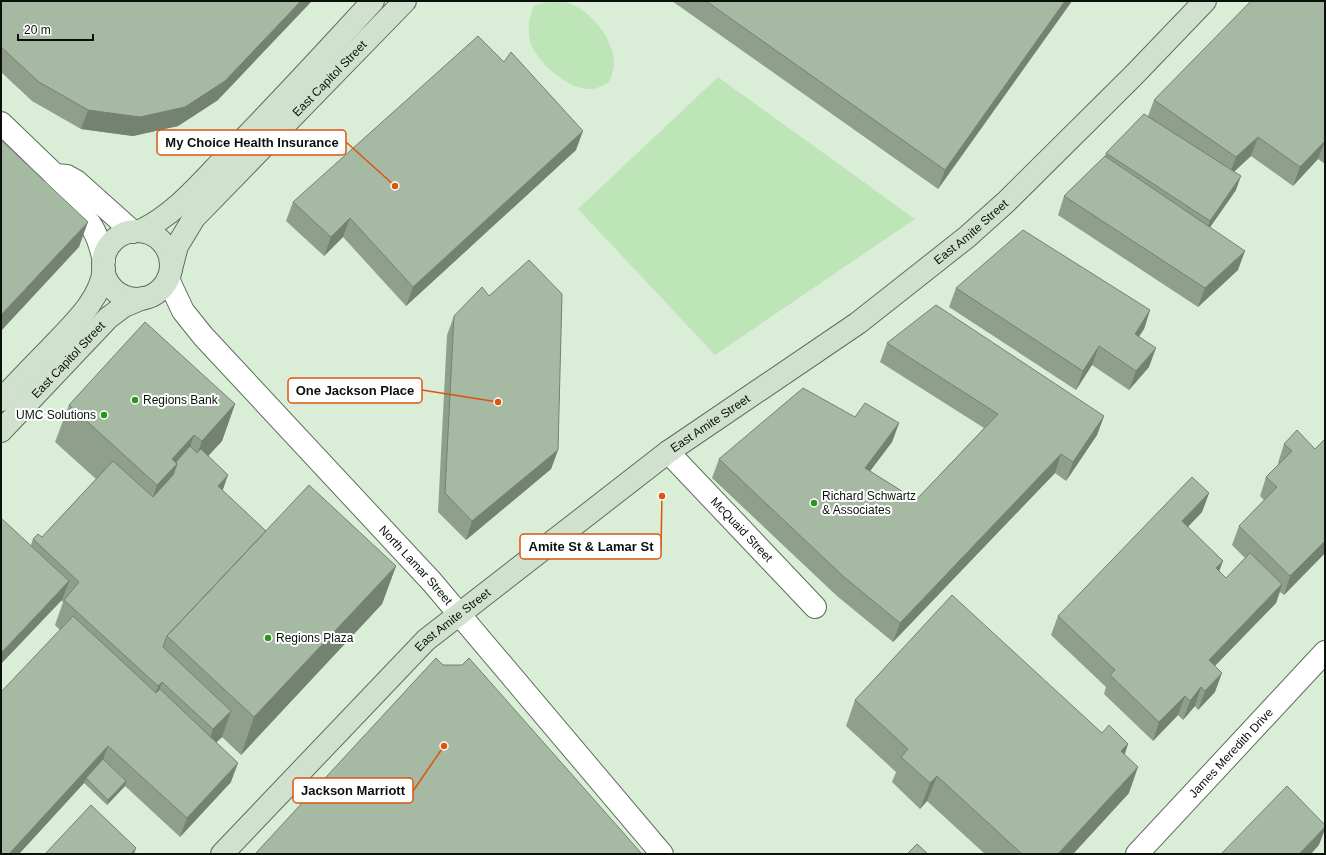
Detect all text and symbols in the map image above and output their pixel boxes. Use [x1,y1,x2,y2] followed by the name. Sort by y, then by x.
[18,16,93,42] scale bar
[24,23,51,37] text: 20 m
[290,37,370,119] street label: East Capitol Street
[157,130,346,155] callout: My Choice Health Insurance
[165,135,339,150] text: My Choice Health Insurance
[931,196,1011,267] street label: East Amite Street
[29,318,108,401] street label: East Capitol Street
[288,378,422,403] callout: One Jackson Place
[296,383,414,398] text: One Jackson Place
[668,391,753,455] street label: East Amite Street
[143,393,219,407] place label: Regions Bank
[130,395,140,405] marker: Regions Bank
[16,408,96,422] place label: UMC Solutions
[99,410,109,420] marker: UMC Solutions
[822,489,916,517] place label: Richard Schwartz & Associates
[708,495,776,565] street label: McQuaid Street
[809,498,819,508] marker: Richard Schwartz & Associates
[376,523,456,608] street label: North Lamar Street
[520,534,661,559] callout: Amite St & Lamar St
[529,539,654,554] text: Amite St & Lamar St
[412,585,494,654] street label: East Amite Street
[276,631,354,645] place label: Regions Plaza
[263,633,273,643] marker: Regions Plaza
[1186,705,1276,801] street label: James Meredith Drive
[293,778,413,803] callout: Jackson Marriott
[301,783,406,798] text: Jackson Marriott

